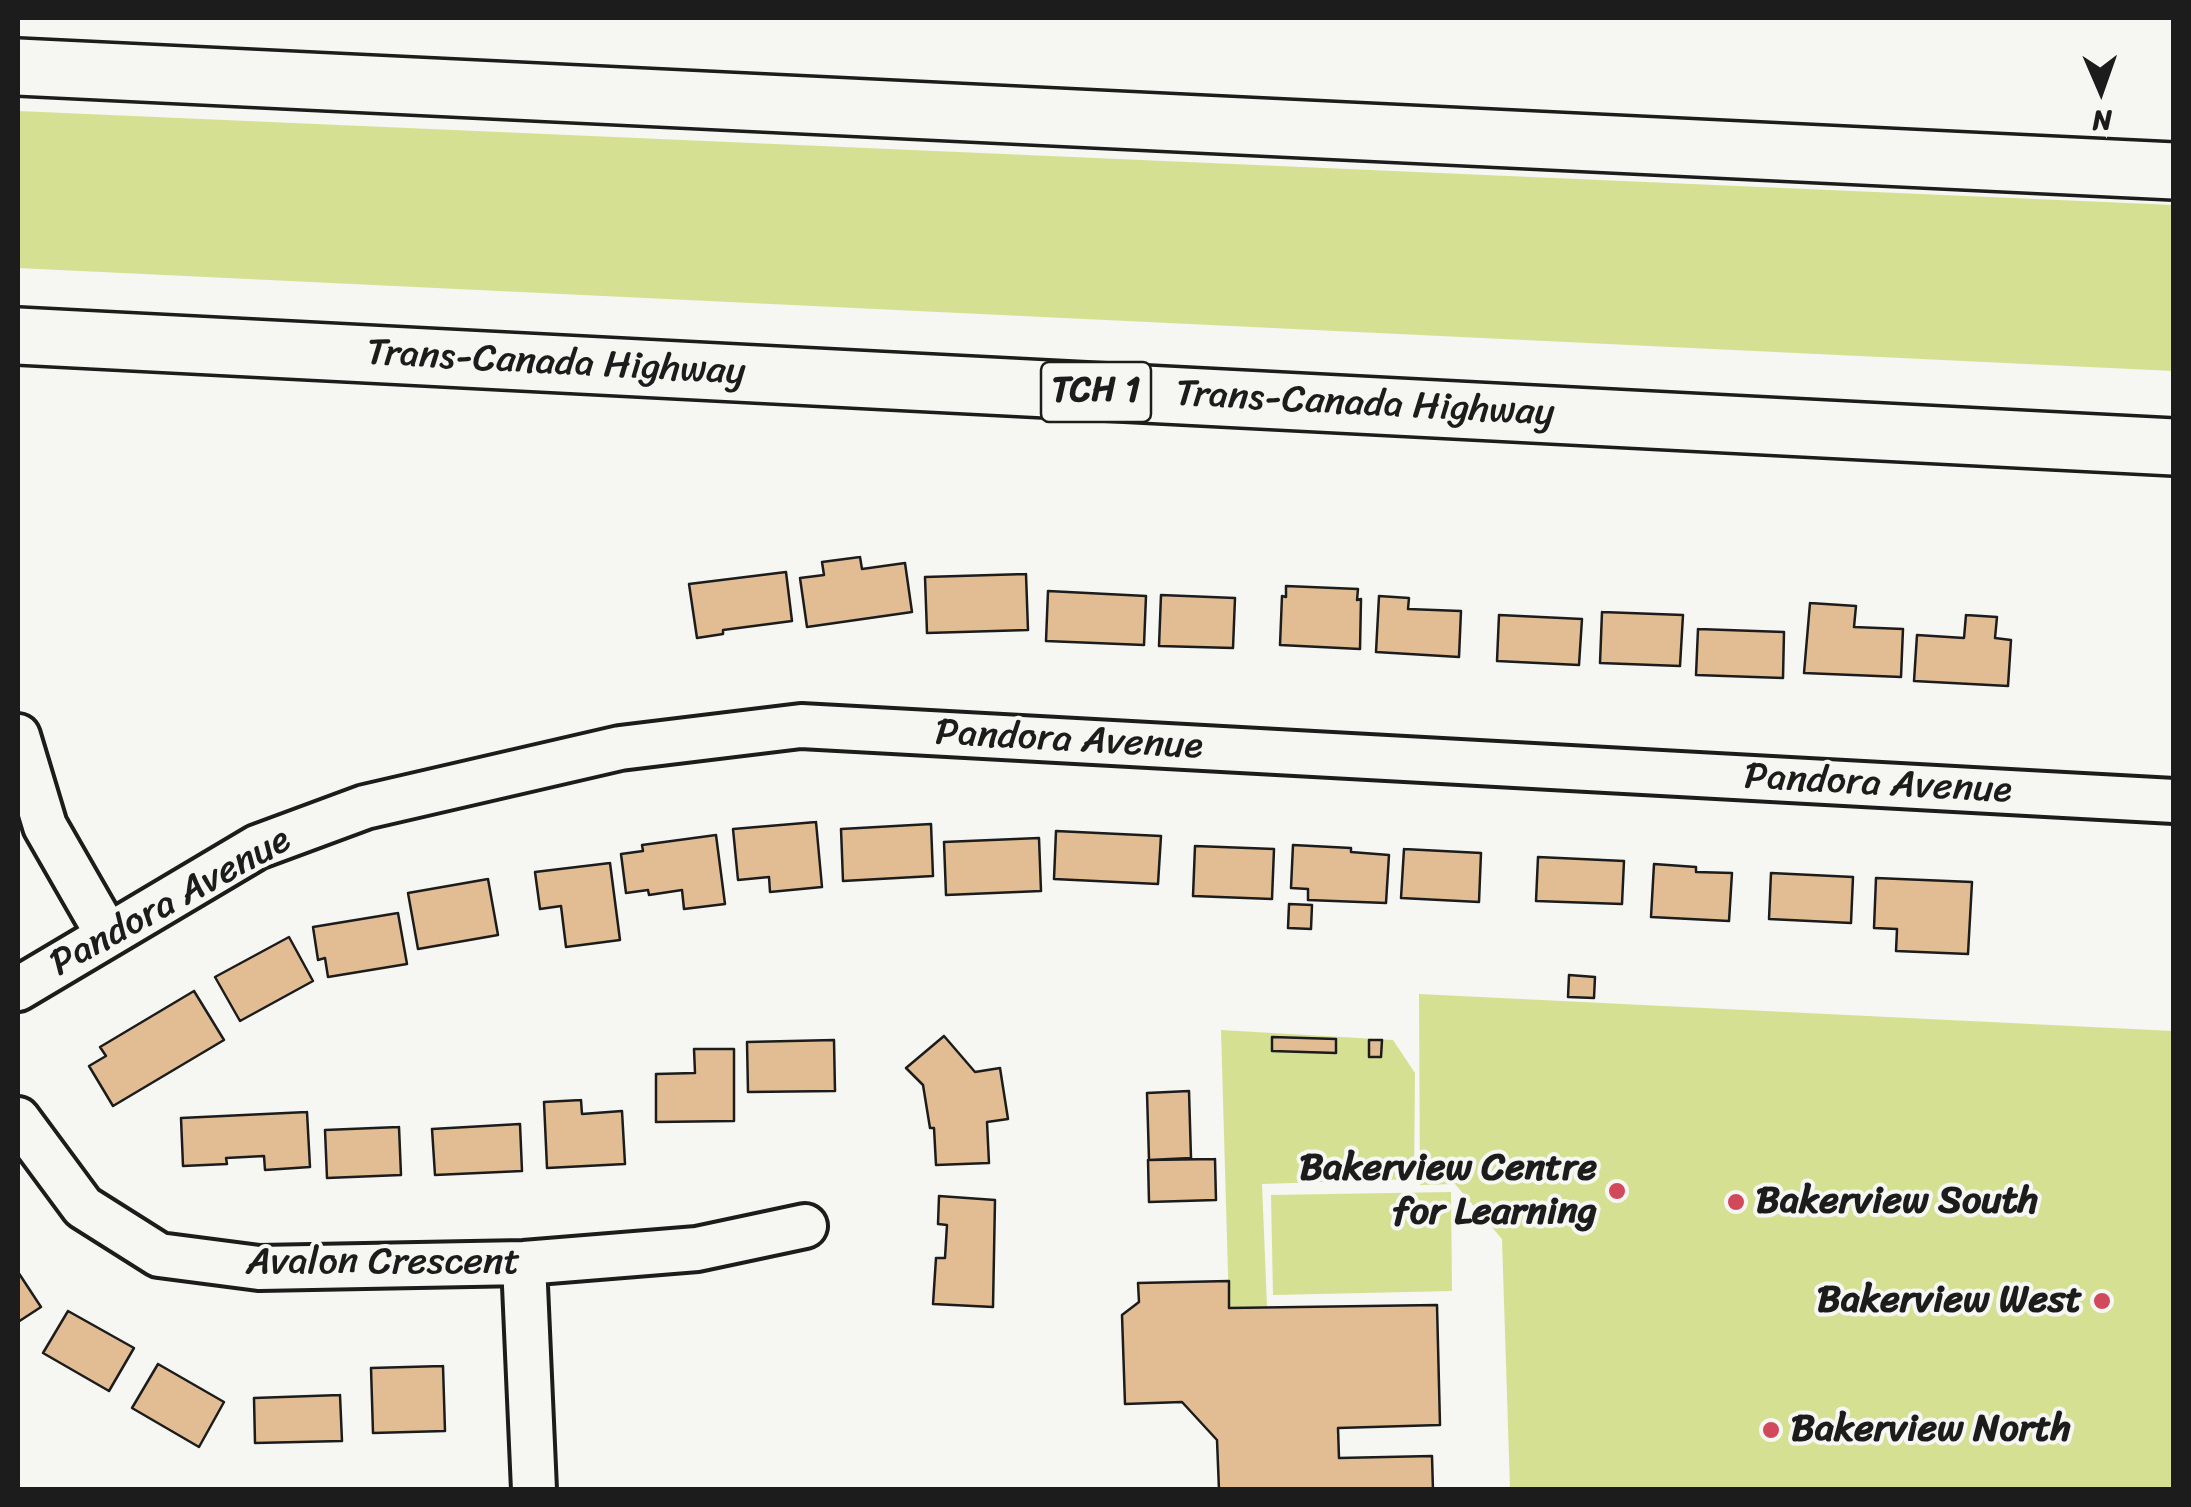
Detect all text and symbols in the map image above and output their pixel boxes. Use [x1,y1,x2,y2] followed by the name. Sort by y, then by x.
[2051,40,2151,140] north arrow
[2092,96,2113,145] text: N
[366,331,746,397] street label: Trans-Canada Highway
[1041,362,1151,422] road number: TCH 1
[1175,372,1555,438] street label: Trans-Canada Highway
[934,711,1204,771] street label: Pandora Avenue
[1743,755,2013,815] street label: Pandora Avenue
[43,818,299,988] street label: Pandora Avenue
[1299,1146,1597,1236] place label: Bakerview Centre for Learning
[1756,1179,2038,1225] place label: Bakerview South
[1606,1180,1628,1202] marker: Bakerview Centre for Learning
[1725,1191,1747,1213] marker: Bakerview South
[246,1240,520,1286] street label: Avalon Crescent
[1817,1278,2082,1324] place label: Bakerview West
[2091,1290,2113,1312] marker: Bakerview West
[1791,1407,2071,1453] place label: Bakerview North
[1760,1419,1782,1441] marker: Bakerview North

